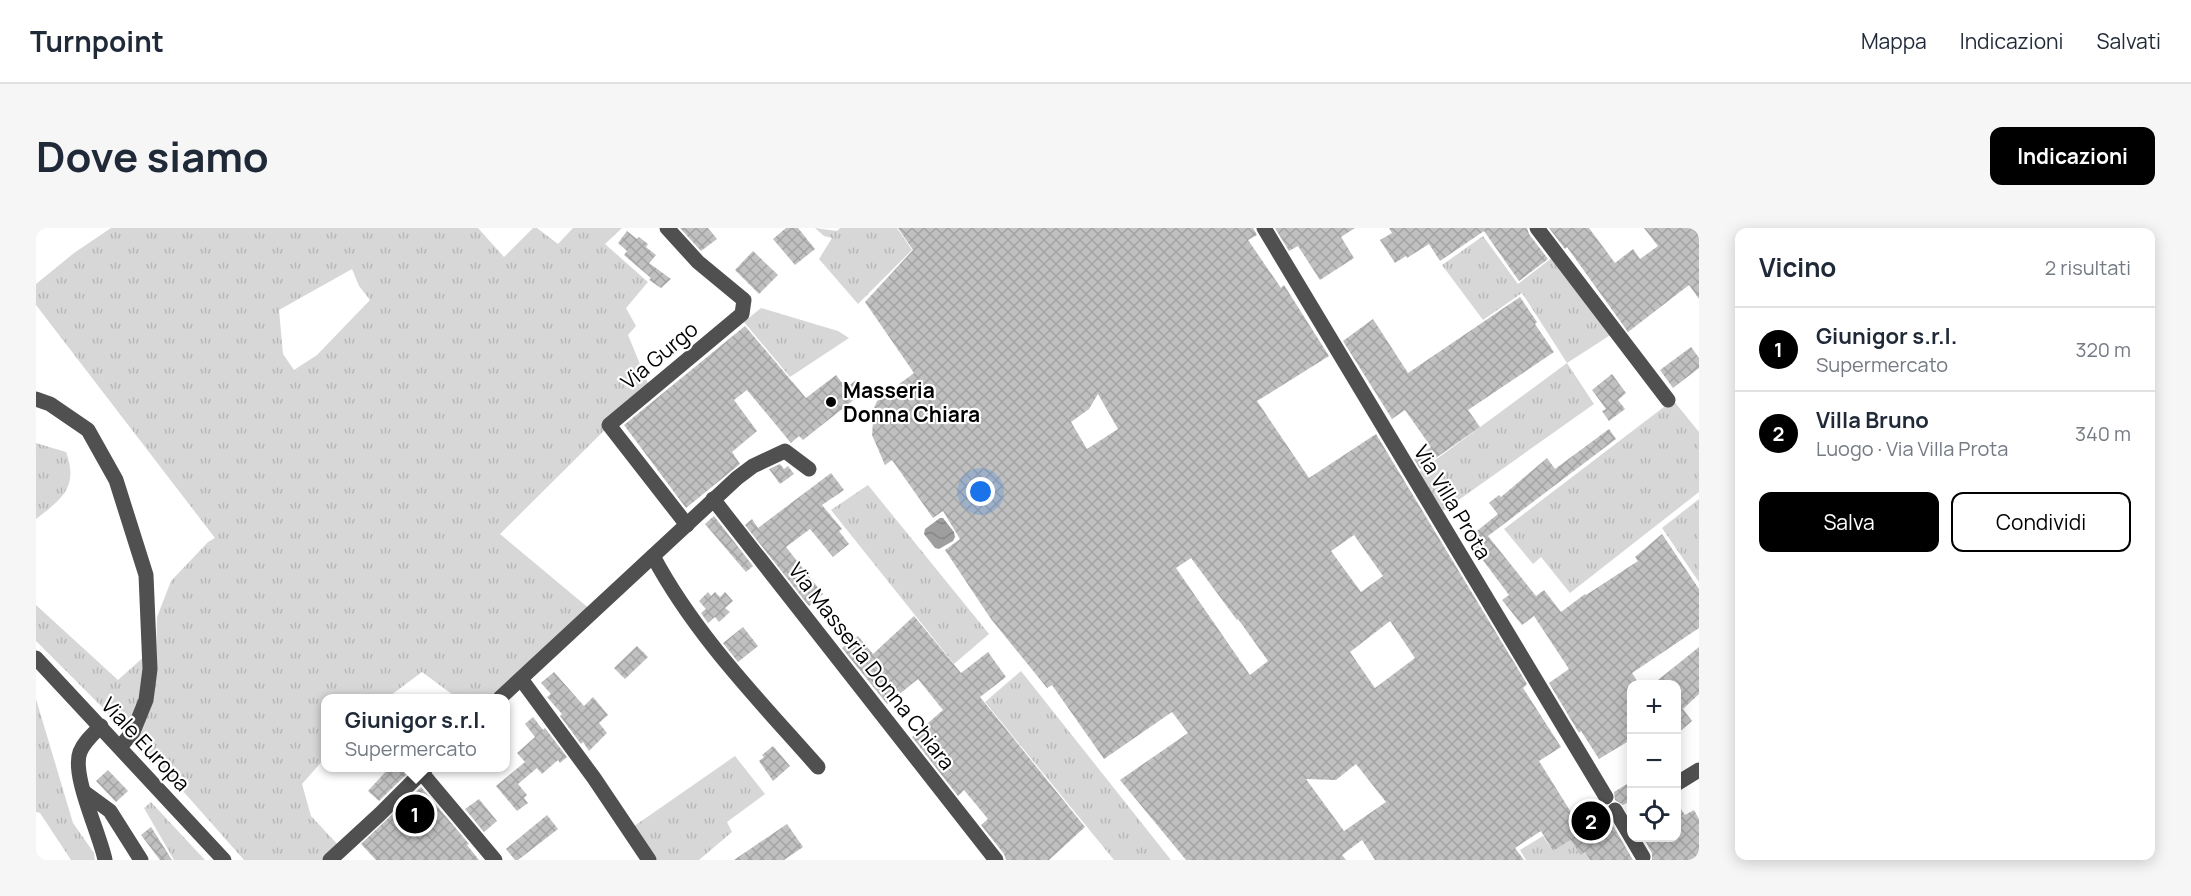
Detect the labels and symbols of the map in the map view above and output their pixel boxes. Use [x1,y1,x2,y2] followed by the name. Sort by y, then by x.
[615,315,703,395] street label: Via Gurgo
[843,376,980,428] place label: Masseria Donna Chiara
[824,395,838,409] marker: Masseria Donna Chiara
[1408,440,1498,564] street label: Via Villa Prota
[966,477,995,506] your location
[782,557,962,775] street label: Via Masseria Donna Chiara
[95,691,197,797] street label: Viale Europa
[396,792,434,836] pin: 1
[1572,798,1610,844] pin: 2

